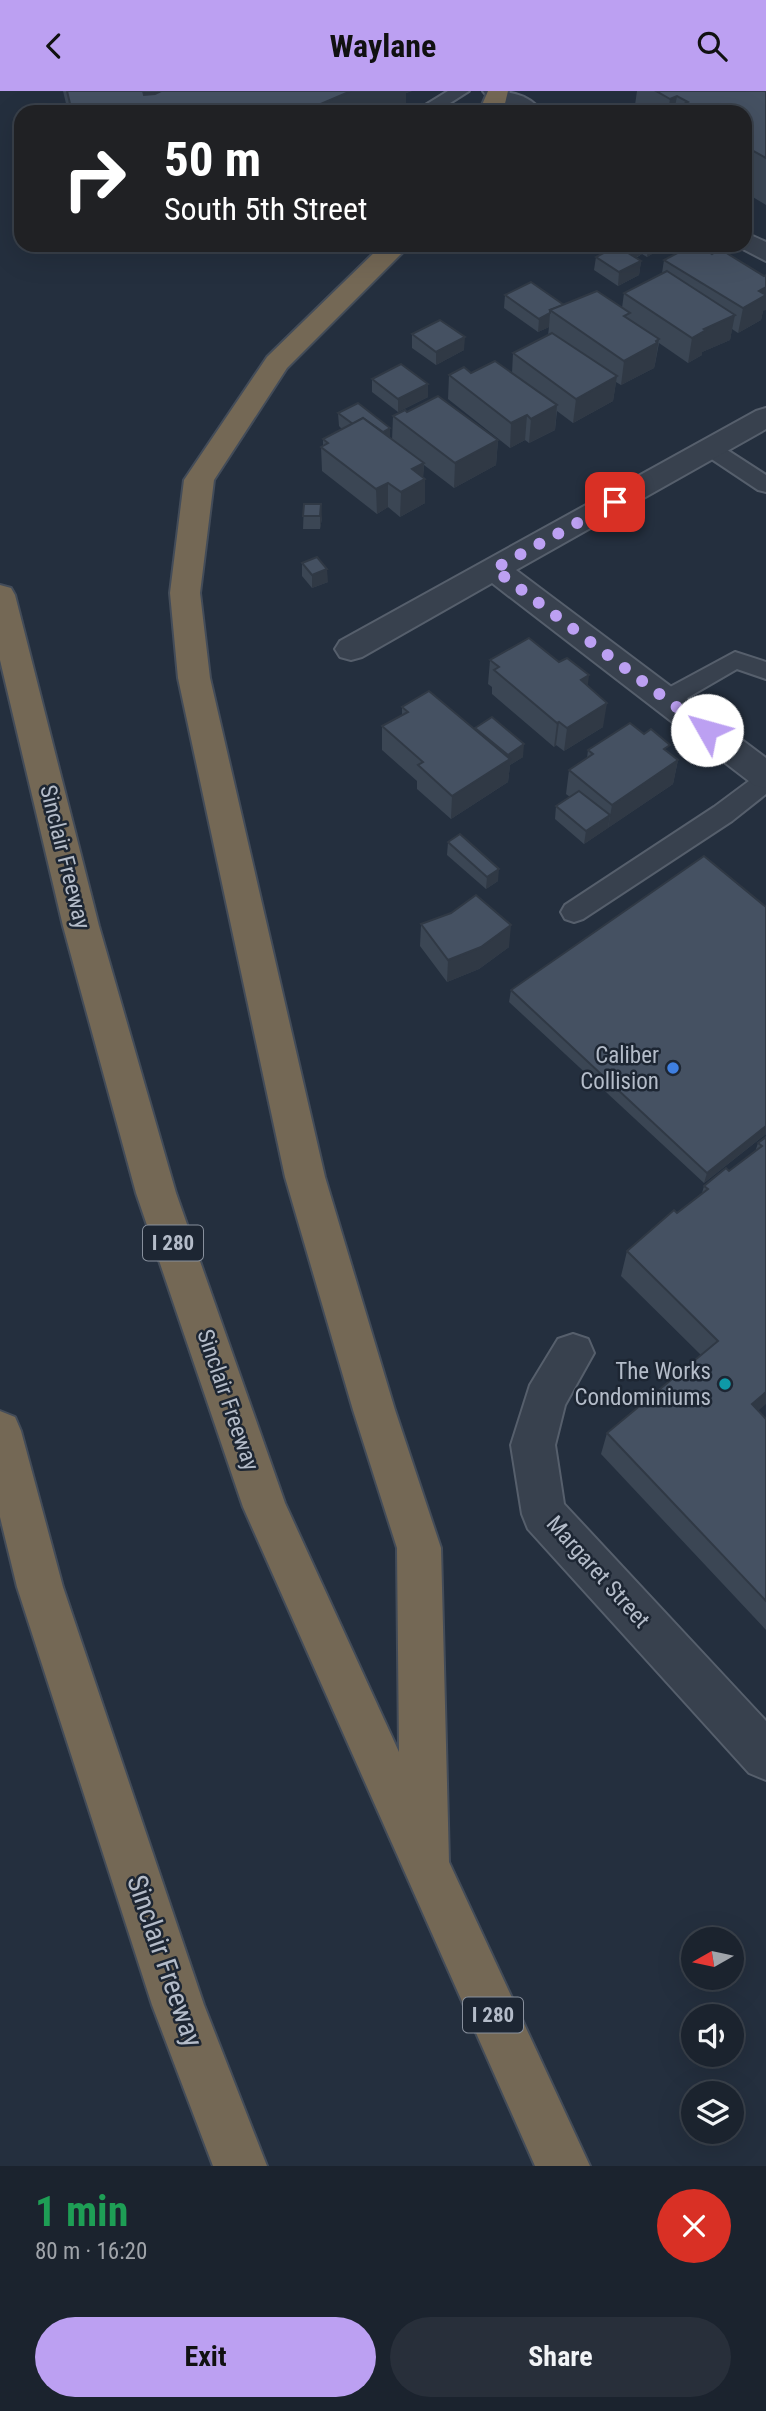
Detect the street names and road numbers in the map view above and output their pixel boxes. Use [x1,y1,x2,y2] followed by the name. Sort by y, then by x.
[34,782,96,932] street label: Sinclair Freeway
[143,1225,203,1261] road number: I 280
[191,1326,265,1474] street label: Sinclair Freeway
[541,1511,655,1633] street label: Margaret Street
[120,1871,210,2051] street label: Sinclair Freeway
[463,1997,523,2032] road number: I 280

